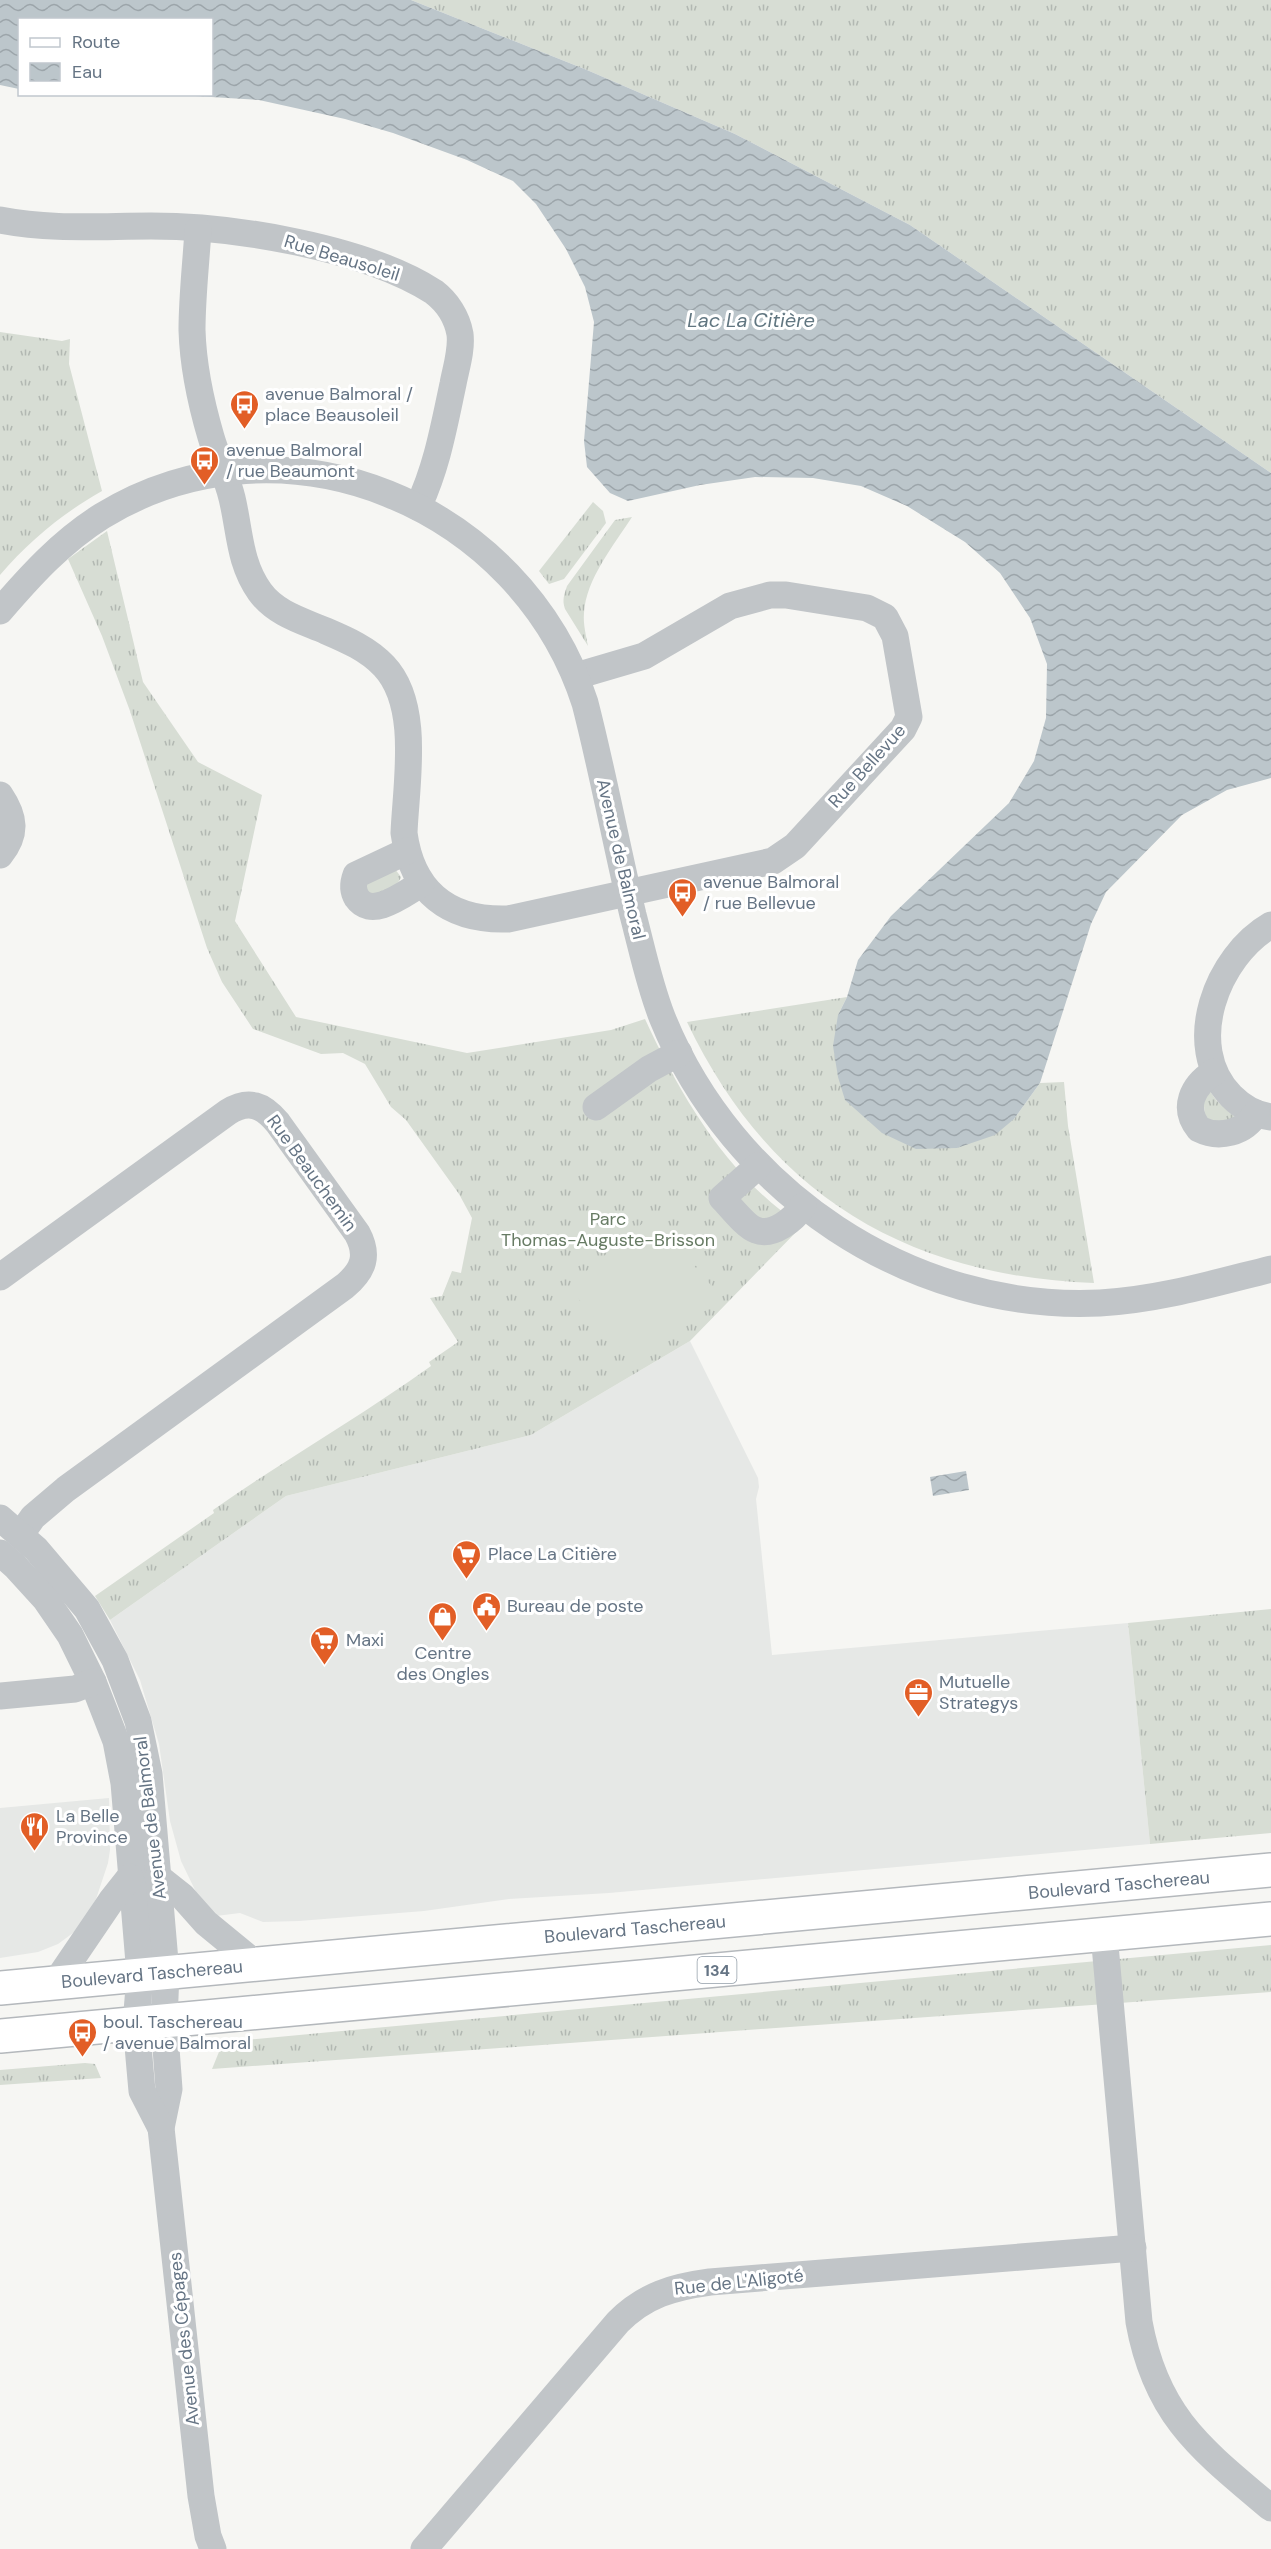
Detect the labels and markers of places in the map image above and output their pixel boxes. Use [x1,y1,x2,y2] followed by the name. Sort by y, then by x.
[265,382,413,427] place label: avenue Balmoral / place Beausoleil
[228,388,260,430] bus stop icon: avenue Balmoral / place Beausoleil
[226,438,362,483] place label: avenue Balmoral / rue Beaumont
[189,444,221,486] bus stop icon: avenue Balmoral / rue Beaumont
[703,870,839,915] place label: avenue Balmoral / rue Bellevue
[666,876,698,918] bus stop icon: avenue Balmoral / rue Bellevue
[451,1538,483,1580] supermarket icon: Place La Citière
[488,1542,617,1566] place label: Place La Citière
[470,1590,502,1632] public building icon: Bureau de poste
[507,1594,644,1618] place label: Bureau de poste
[427,1600,459,1642] shop icon: Centre des Ongles
[309,1624,341,1666] supermarket icon: Maxi
[346,1628,384,1652] place label: Maxi
[397,1641,489,1686] place label: Centre des Ongles
[939,1670,1018,1715] place label: Mutuelle Strategys
[902,1676,934,1718] office icon: Mutuelle Strategys
[56,1804,128,1849] place label: La Belle Province
[19,1810,51,1852] restaurant icon: La Belle Province
[103,2010,251,2055] place label: boul. Taschereau / avenue Balmoral
[66,2016,98,2058] bus stop icon: boul. Taschereau / avenue Balmoral

